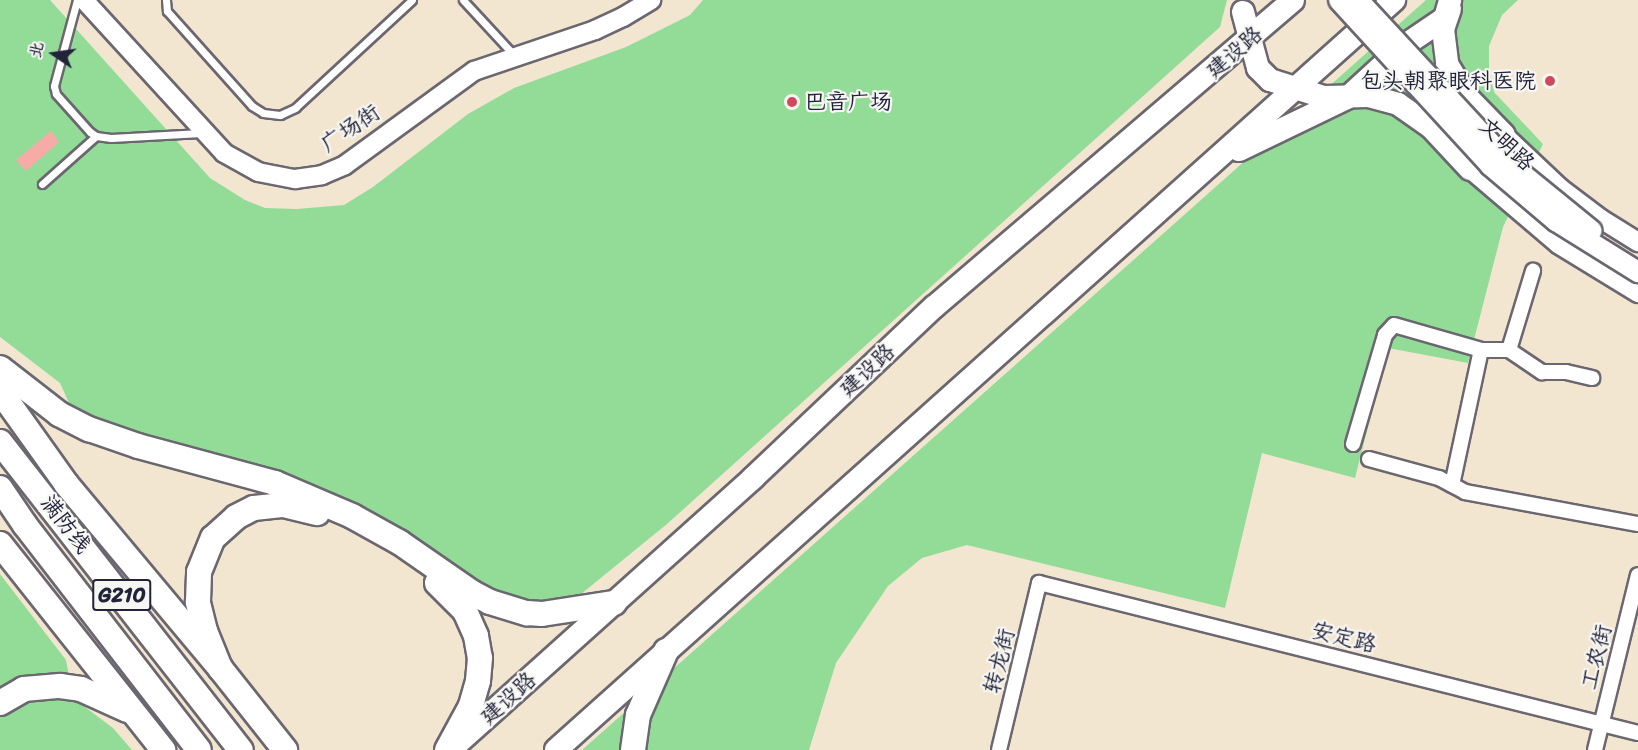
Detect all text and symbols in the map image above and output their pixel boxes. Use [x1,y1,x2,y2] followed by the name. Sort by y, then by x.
[1200,20,1268,84] street label: 建设路
[24,24,84,84] north arrow
[20,39,52,61] text: 北
[1360,68,1536,94] place label: 包头朝聚眼科医院
[1541,72,1559,90] marker: 包头朝聚眼科医院
[804,89,892,115] place label: 巴音广场
[785,95,799,109] marker: 巴音广场
[315,99,385,157] street label: 广场街
[1474,112,1540,176] street label: 文明路
[834,338,900,402] street label: 建设路
[35,490,97,558] street label: 满防线
[92,577,152,613] road number: G210
[1309,616,1379,658] street label: 安定路
[1575,622,1617,692] street label: 工农街
[978,626,1020,696] street label: 转龙街
[475,666,541,730] street label: 建设路

